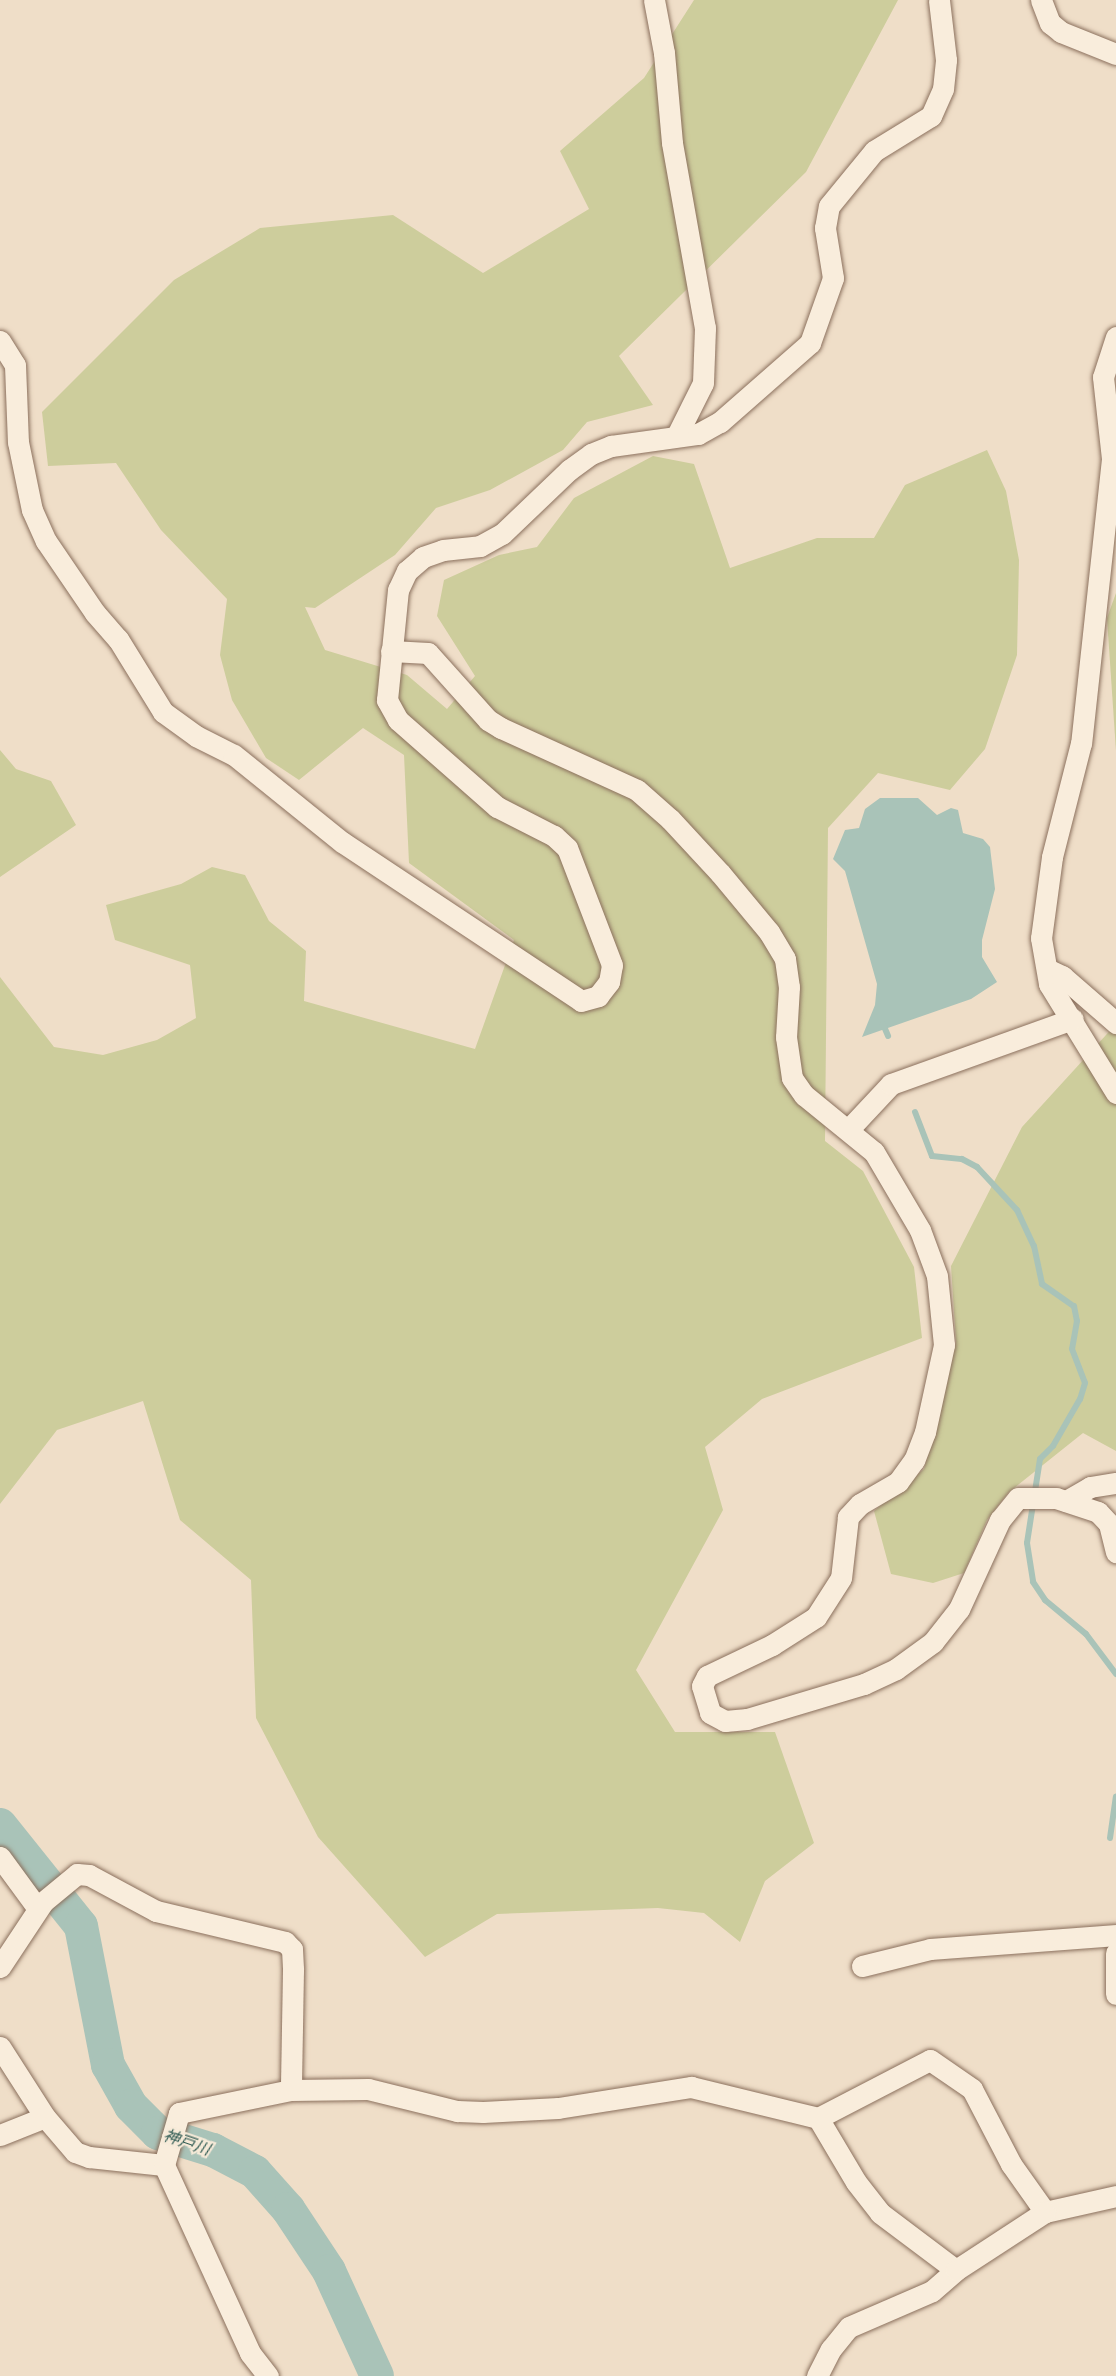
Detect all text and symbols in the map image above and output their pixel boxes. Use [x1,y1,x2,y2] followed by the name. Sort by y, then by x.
[161,2125,213,2159] water label: 神戸川

